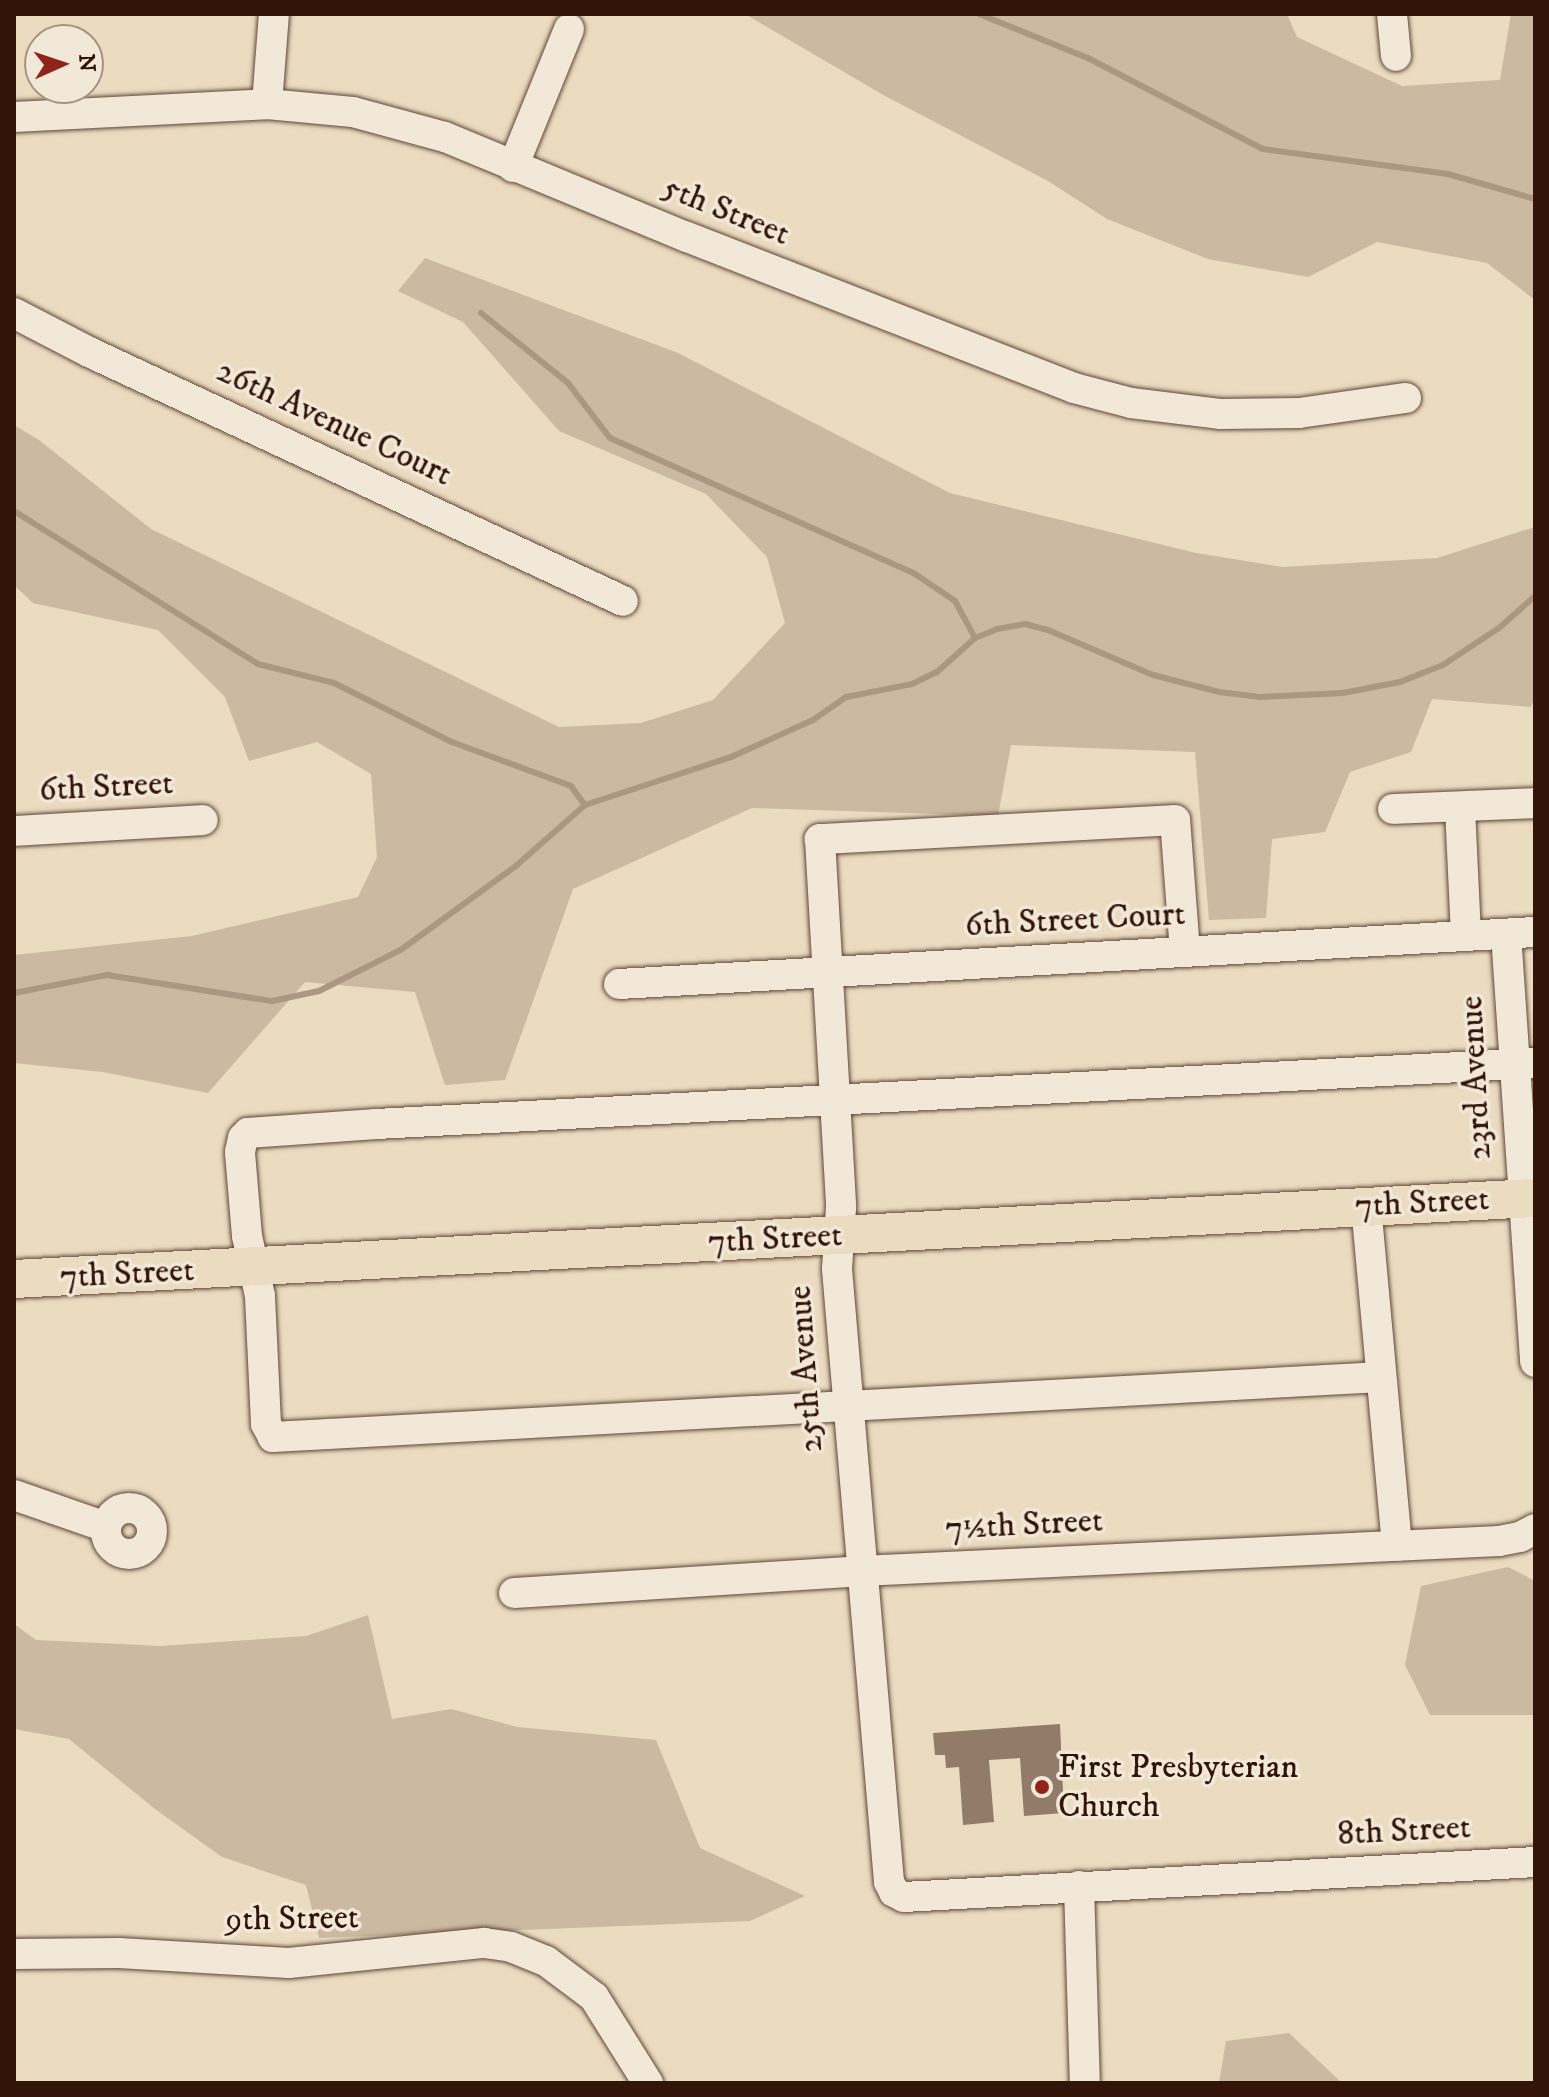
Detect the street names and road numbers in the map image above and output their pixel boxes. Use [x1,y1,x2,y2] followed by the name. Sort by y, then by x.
[657,167,795,255] street label: 5th Street
[210,351,458,495] street label: 26th Avenue Court
[38,763,174,811] street label: 6th Street
[964,894,1186,946] street label: 6th Street Court
[1451,995,1501,1161] street label: 23rd Avenue
[1354,1179,1490,1227] street label: 7th Street
[707,1215,843,1263] street label: 7th Street
[59,1250,195,1298] street label: 7th Street
[780,1284,832,1454] street label: 25th Avenue
[944,1500,1104,1550] street label: 7½th Street
[1336,1807,1472,1855] street label: 8th Street
[225,1897,359,1941] street label: 9th Street

